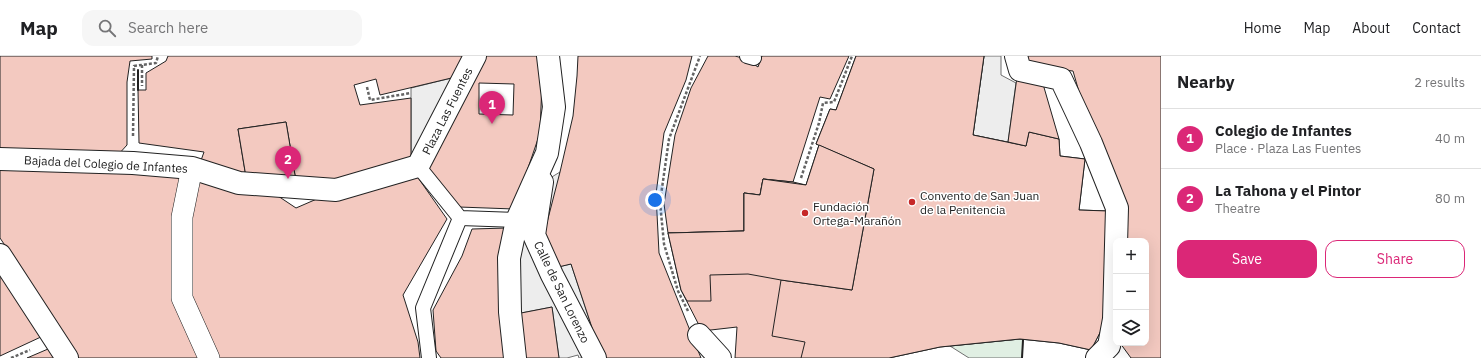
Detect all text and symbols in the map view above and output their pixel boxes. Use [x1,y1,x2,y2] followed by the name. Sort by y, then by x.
[82,10,362,46] search box
[20,16,58,40] text: Map
[96,17,118,39] icon: search
[128,18,208,37] text: Search here
[1244,19,1281,37] text: Home
[1303,19,1330,37] text: Map
[1352,19,1390,37] text: About
[1412,19,1461,37] text: Contact
[419,65,476,157] street label: Plaza Las Fuentes
[1177,71,1235,93] text: Nearby
[1414,74,1465,91] text: 2 results
[479,91,505,124] pin: 1
[1215,121,1352,140] text: Colegio de Infantes
[1186,130,1194,147] text: 1
[1435,130,1465,147] text: 40 m
[1215,140,1361,157] text: Place · Plaza Las Fuentes
[275,146,301,179] pin: 2
[24,152,188,176] street label: Bajada del Colegio de Infantes
[1215,181,1361,200] text: La Tahona y el Pintor
[920,188,1039,217] place label: Convento de San Juan de la Penitencia
[645,190,665,210] your location
[1186,190,1194,207] text: 2
[1435,190,1465,207] text: 80 m
[907,197,917,207] marker: Convento de San Juan de la Penitencia
[813,199,901,228] place label: Fundación Ortega-Marañón
[1215,200,1260,217] text: Theatre
[800,208,810,218] marker: Fundación Ortega-Marañón
[1113,238,1149,346] map controls
[1113,238,1149,274] button: +
[531,239,593,346] street label: Calle de San Lorenzo
[1177,240,1317,278] button: Save
[1325,240,1465,278] button: Share
[1113,274,1149,310] button: −
[1113,310,1149,346] button: layers

